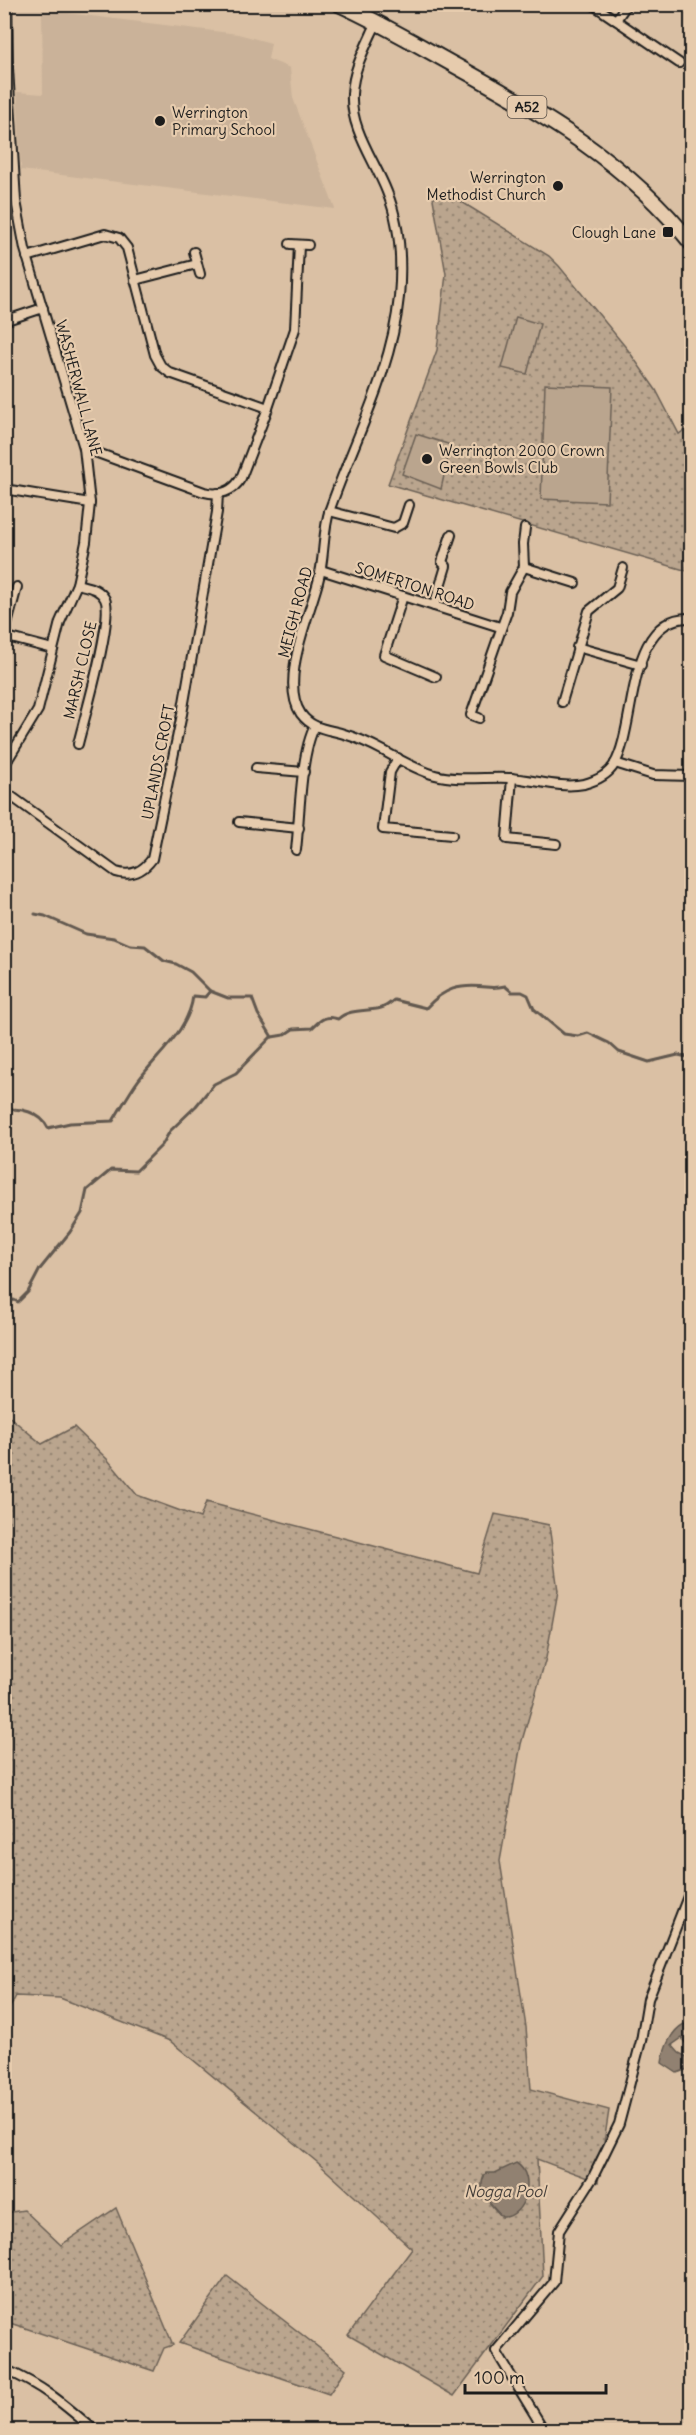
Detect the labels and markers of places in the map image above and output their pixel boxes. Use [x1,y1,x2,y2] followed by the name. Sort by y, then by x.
[172,103,275,139] place label: Werrington Primary School
[153,114,167,128] marker: Werrington Primary School
[427,168,546,204] place label: Werrington Methodist Church
[551,179,565,193] marker: Werrington Methodist Church
[572,223,656,242] place label: Clough Lane
[661,225,675,239] marker: Clough Lane
[439,441,605,477] place label: Werrington 2000 Crown Green Bowls Club
[420,452,434,466] marker: Werrington 2000 Crown Green Bowls Club

